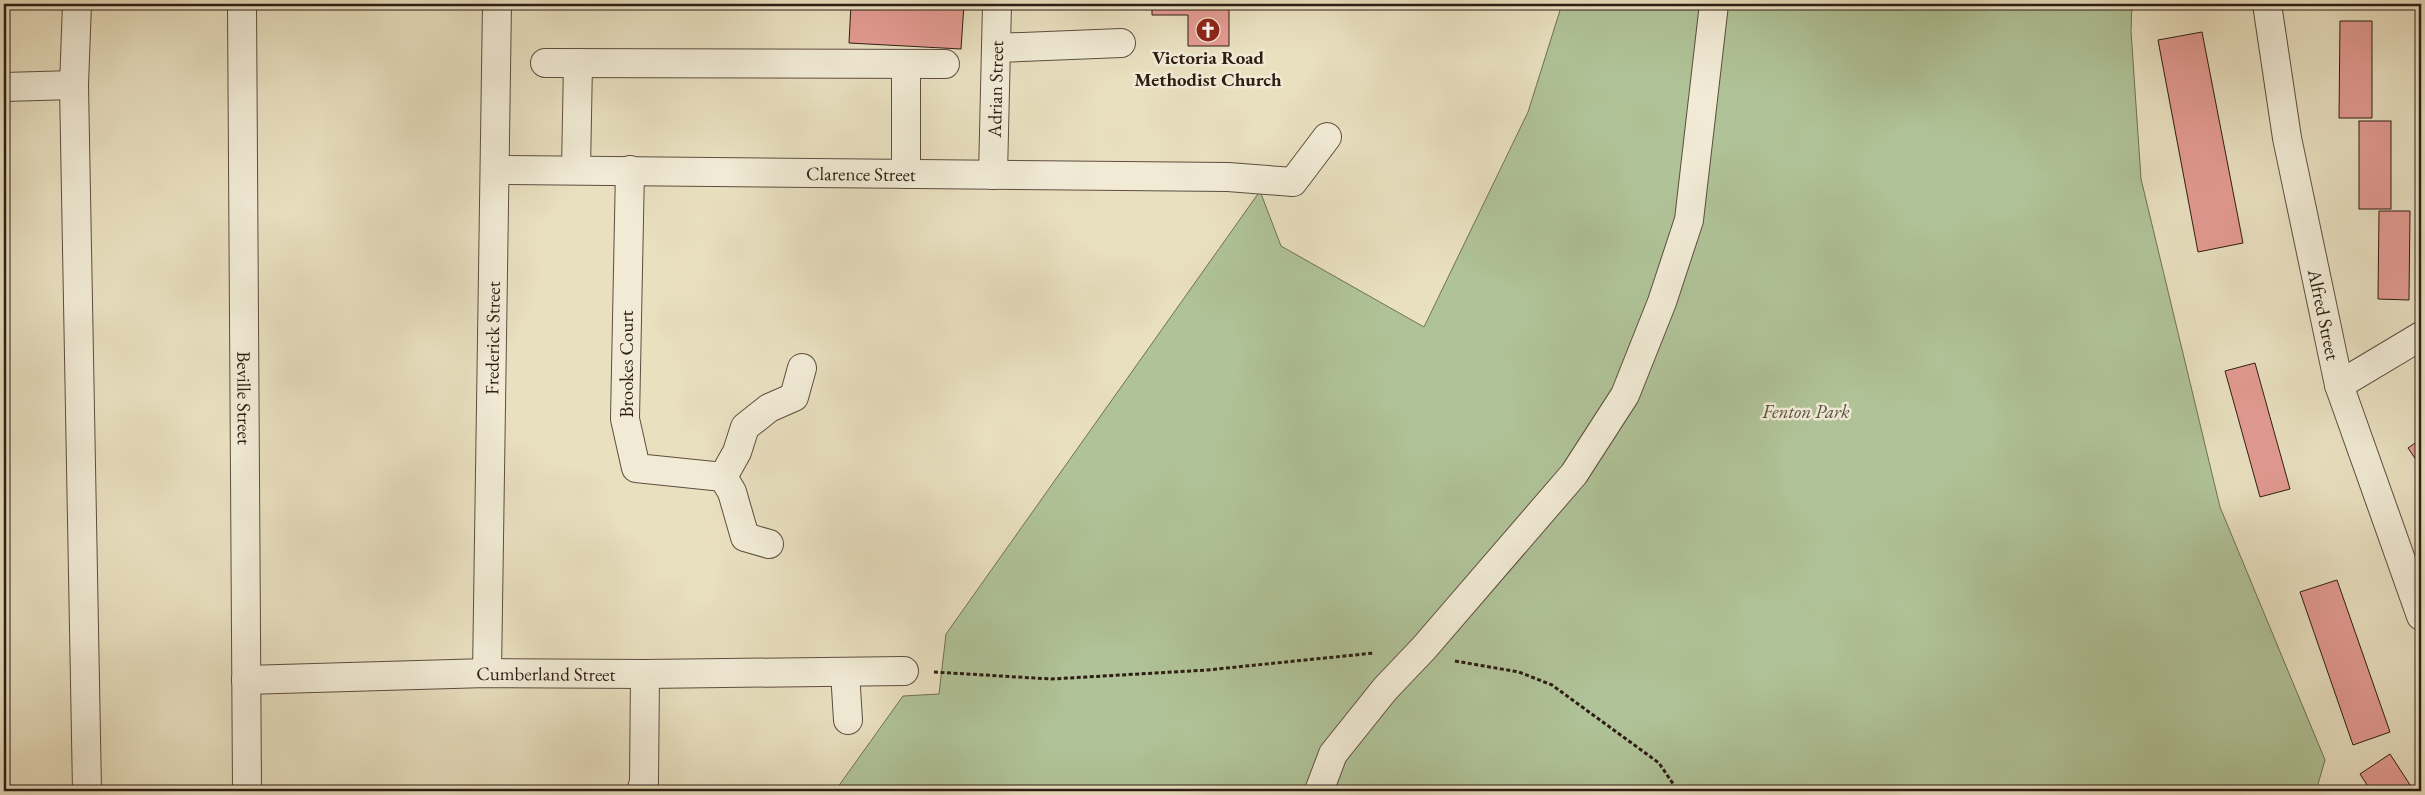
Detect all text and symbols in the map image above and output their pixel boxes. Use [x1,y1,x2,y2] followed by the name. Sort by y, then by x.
[1195,17,1221,43] church icon: Victoria Road Methodist Church
[981,40,1009,139] street label: Adrian Street
[1134,45,1282,92] place label: Victoria Road Methodist Church
[806,160,916,187] street label: Clarence Street
[2302,266,2346,363] street label: Alfred Street
[479,281,505,395] street label: Frederick Street
[614,310,639,418] street label: Brookes Court
[232,351,257,445] street label: Beville Street
[1761,399,1850,424] park label: Fenton Park
[476,660,616,686] street label: Cumberland Street

